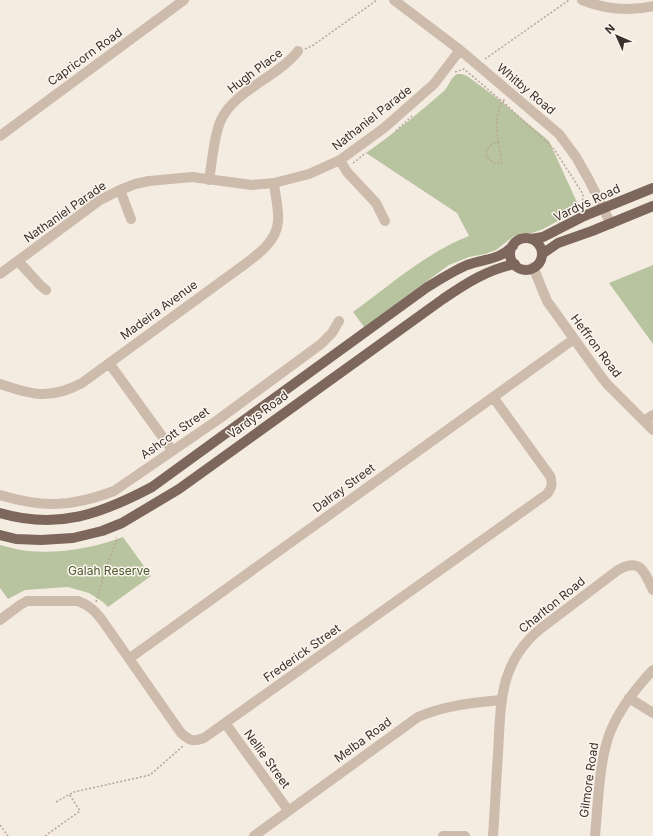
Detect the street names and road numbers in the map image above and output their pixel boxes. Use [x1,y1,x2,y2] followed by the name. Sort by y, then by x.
[44,24,125,89] street label: Capricorn Road
[224,45,285,96] street label: Hugh Place
[494,60,559,117] street label: Whitby Road
[329,82,414,153] street label: Nathaniel Parade
[21,178,109,246] street label: Nathaniel Parade
[551,181,622,224] street label: Vardys Road
[117,277,200,343] street label: Madeira Avenue
[568,311,625,380] street label: Heffron Road
[224,388,291,442] street label: Vardys Road
[137,403,212,462] street label: Ashcott Street
[310,460,378,515] street label: Dalray Street
[516,573,588,636] street label: Charlton Road
[260,620,343,685] street label: Frederick Street
[331,714,394,765] street label: Melba Road
[241,726,294,791] street label: Nellie Street
[576,741,601,819] street label: Gilmore Road

